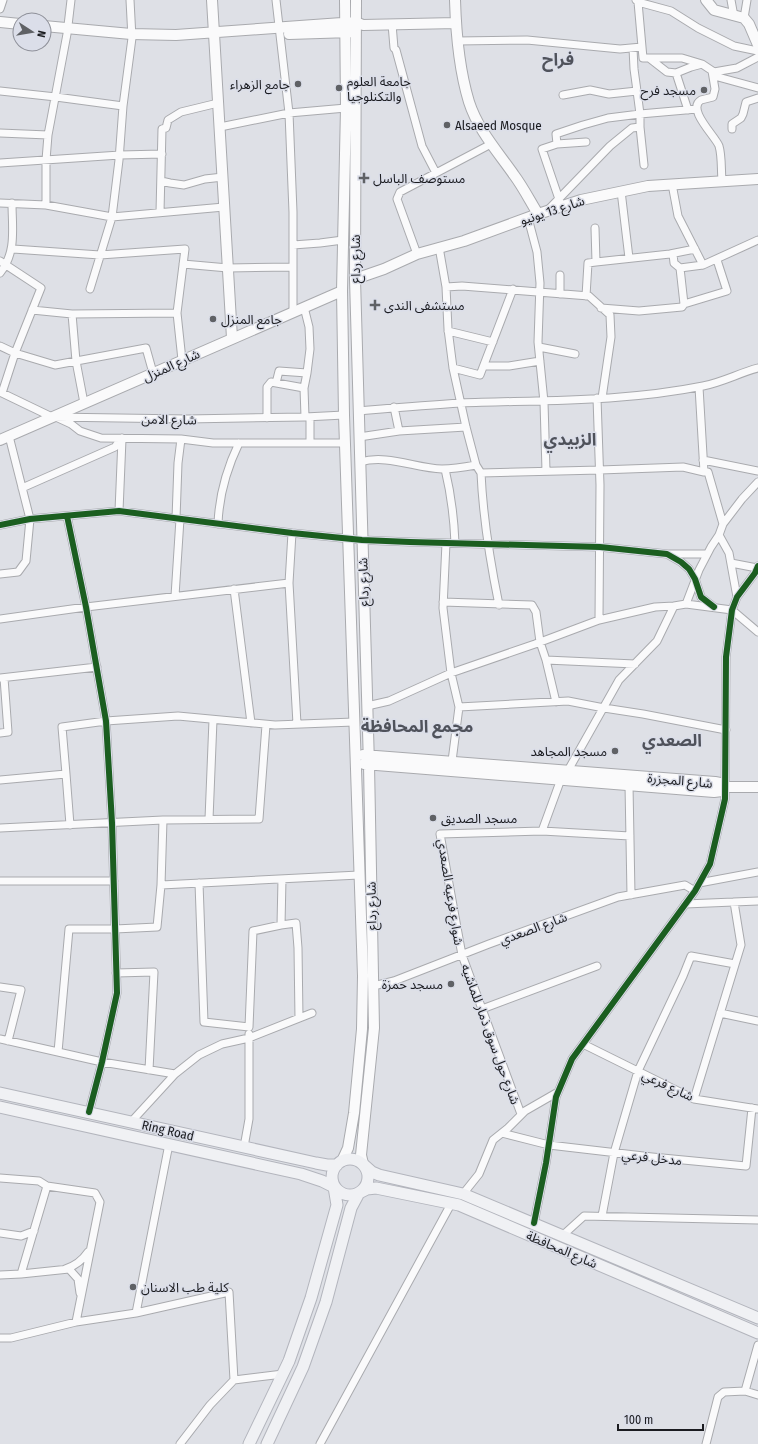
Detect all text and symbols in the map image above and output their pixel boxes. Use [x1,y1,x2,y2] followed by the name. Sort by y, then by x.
[12,12,52,52] north arrow
[34,29,48,39] text: N
[542,49,574,72] district label: فراح
[347,74,411,104] place label: جامعة العلوم والتكنلوجيا
[230,77,290,95] place label: جامع الزهراء
[293,79,303,89] marker: جامع الزهراء
[334,83,344,93] marker: جامعة العلوم والتكنلوجيا
[641,83,696,101] place label: مسجد فرح
[699,85,709,95] marker: مسجد فرح
[455,118,542,133] place label: Alsaeed Mosque
[442,120,452,130] marker: Alsaeed Mosque
[373,171,466,187] place label: مستوصف الباسل
[358,172,370,184] marker: مستوصف الباسل
[518,193,587,231] street label: شارع 13 يونيو
[348,235,366,283] street label: شارع رداع
[384,298,465,314] place label: مستشفى الندى
[369,299,381,311] marker: مستشفى الندى
[221,312,282,330] place label: جامع المنزل
[208,314,218,324] marker: جامع المنزل
[140,346,203,387] street label: شارع المنزل
[141,412,197,430] street label: شارع الامن
[544,429,596,453] district label: الزبيدي
[355,557,375,607] street label: شارع رداع
[361,716,473,739] district label: مجمع المحافظة
[642,730,702,754] district label: الصعدي
[530,744,607,759] place label: مسجد المجاهد
[610,746,620,756] marker: مسجد المجاهد
[647,770,713,794] street label: شارع المجزرة
[441,811,517,827] place label: مسجد الصديق
[428,813,438,823] marker: مسجد الصديق
[432,838,466,947] street label: شوارع فرعيه الصعدي
[364,881,382,930] street label: شارع رداع
[497,909,570,950] street label: شارع الصعدي
[455,962,523,1107] street label: شارع حول سوق ذمار للماشيه
[382,977,443,992] place label: مسجد حمزة
[446,979,456,989] marker: مسجد حمزة
[638,1067,696,1107] street label: شارع فرعي
[140,1117,196,1144] street label: Ring Road
[621,1147,683,1171] street label: مدخل فرعي
[523,1228,600,1274] street label: شارع المحافظة
[141,1280,229,1296] place label: كلية طب الاسنان
[128,1282,138,1292] marker: كلية طب الاسنان
[618,1406,703,1432] scale bar
[624,1413,653,1427] text: 100 m

